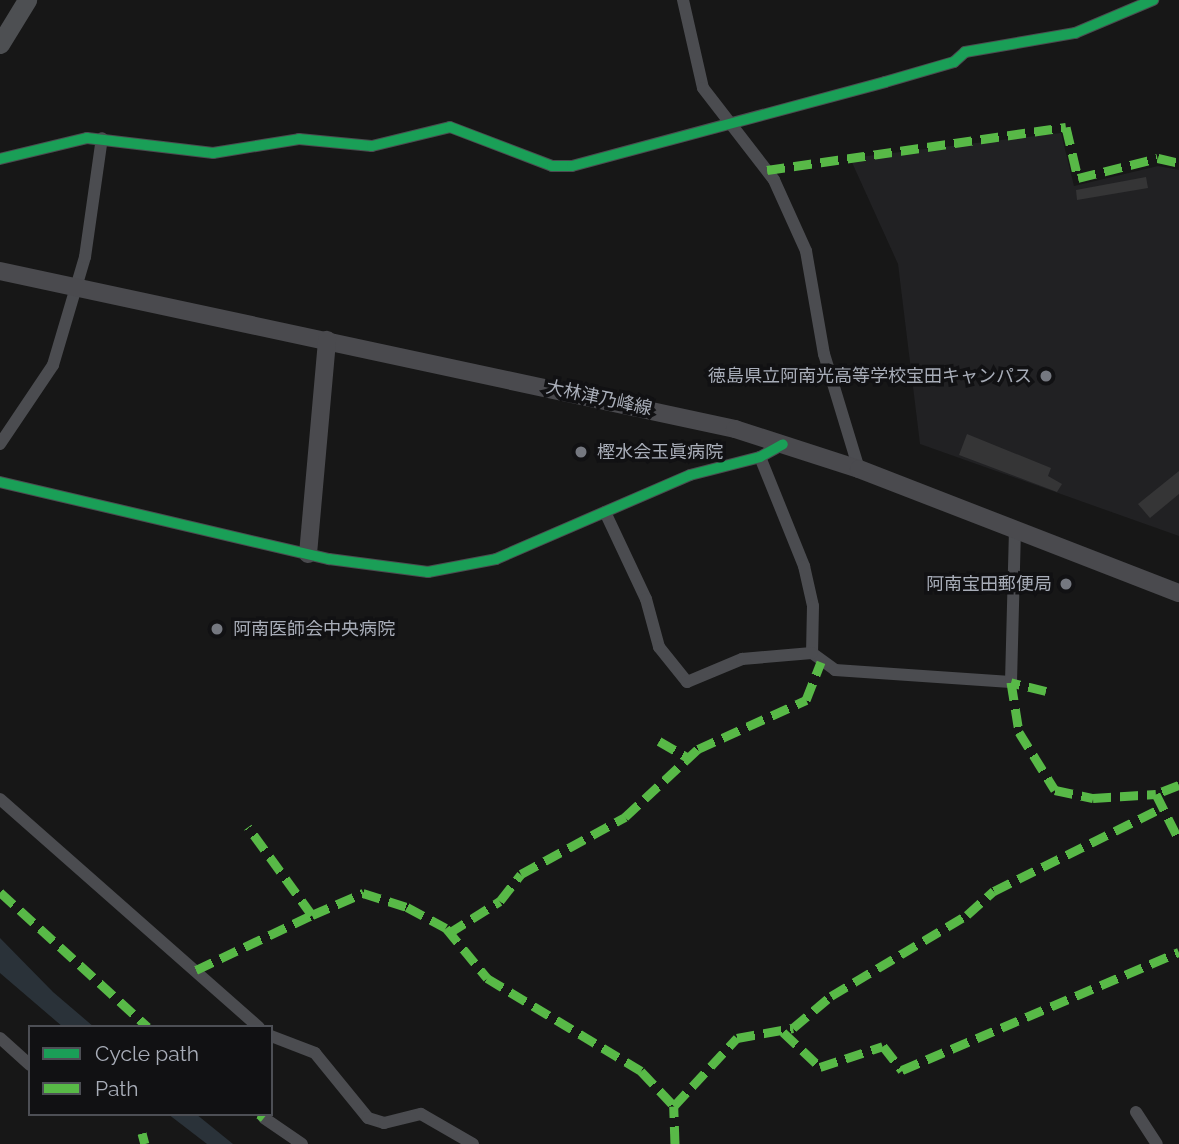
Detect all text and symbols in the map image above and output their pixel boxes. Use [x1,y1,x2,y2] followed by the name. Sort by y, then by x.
[708,365,1032,387] place label: 徳島県立阿南光高等学校宝田キャンパス
[1038,368,1054,384] marker: 徳島県立阿南光高等学校宝田キャンパス
[544,376,654,420] street label: 大林津乃峰線
[597,441,723,463] place label: 樫水会玉眞病院
[571,442,591,462] marker: 樫水会玉眞病院
[926,573,1052,595] place label: 阿南宝田郵便局
[1058,576,1074,592] marker: 阿南宝田郵便局
[233,618,395,640] place label: 阿南医師会中央病院
[207,619,227,639] marker: 阿南医師会中央病院
[28,1025,273,1116] legend
[95,1041,199,1066] text: Cycle path
[95,1076,139,1101] text: Path

